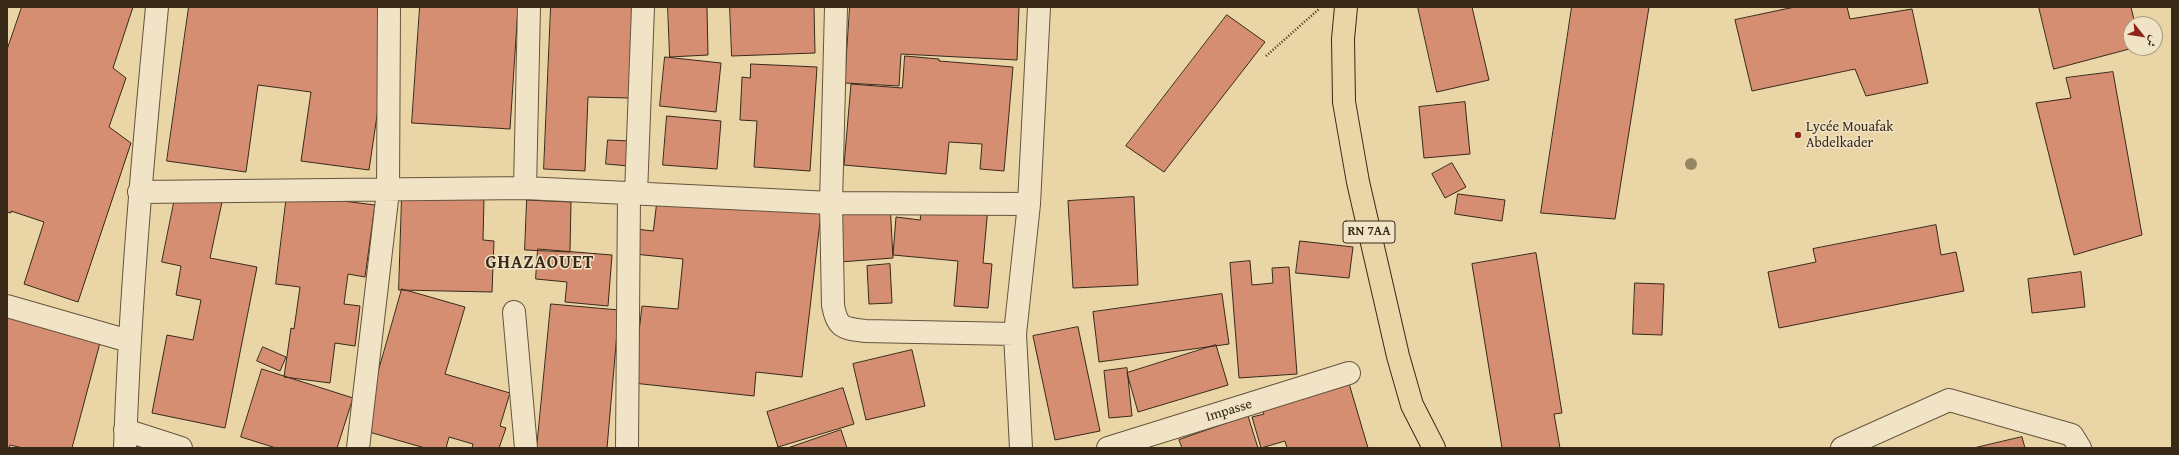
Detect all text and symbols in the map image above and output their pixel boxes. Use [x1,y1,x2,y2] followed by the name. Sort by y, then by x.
[2123,16,2163,56] north arrow
[2143,33,2162,50] text: ش
[1806,119,1893,152] place label: Lycée Mouafak Abdelkader
[1793,130,1803,140] marker: Lycée Mouafak Abdelkader
[1343,221,1395,243] road number: RN 7AA
[486,252,594,274] district label: GHAZAOUET
[1204,396,1254,426] street label: Impasse

